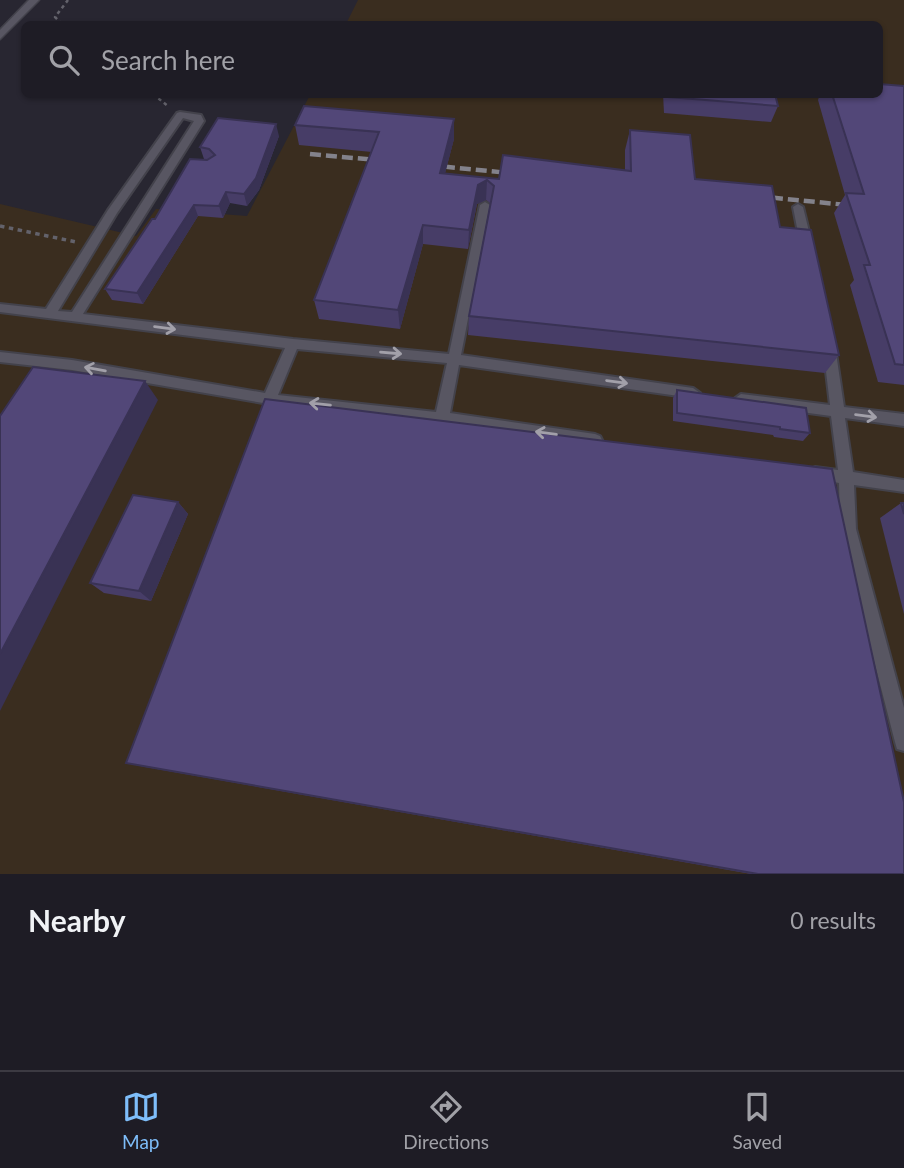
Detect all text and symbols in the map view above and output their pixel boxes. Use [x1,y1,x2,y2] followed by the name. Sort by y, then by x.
[21,21,883,98] search box
[45,41,83,79] icon: search
[101,44,235,76] text: Search here
[153,321,176,334] one-way arrow
[379,347,402,360] one-way arrow
[84,362,107,375] one-way arrow
[605,376,628,389] one-way arrow
[309,398,332,411] one-way arrow
[855,410,877,423] one-way arrow
[535,426,558,439] one-way arrow
[28,902,126,938] text: Nearby
[790,906,876,934] text: 0 results
[122,1088,160,1153] tab: Map
[403,1088,489,1153] tab: Directions
[733,1088,782,1153] tab: Saved

